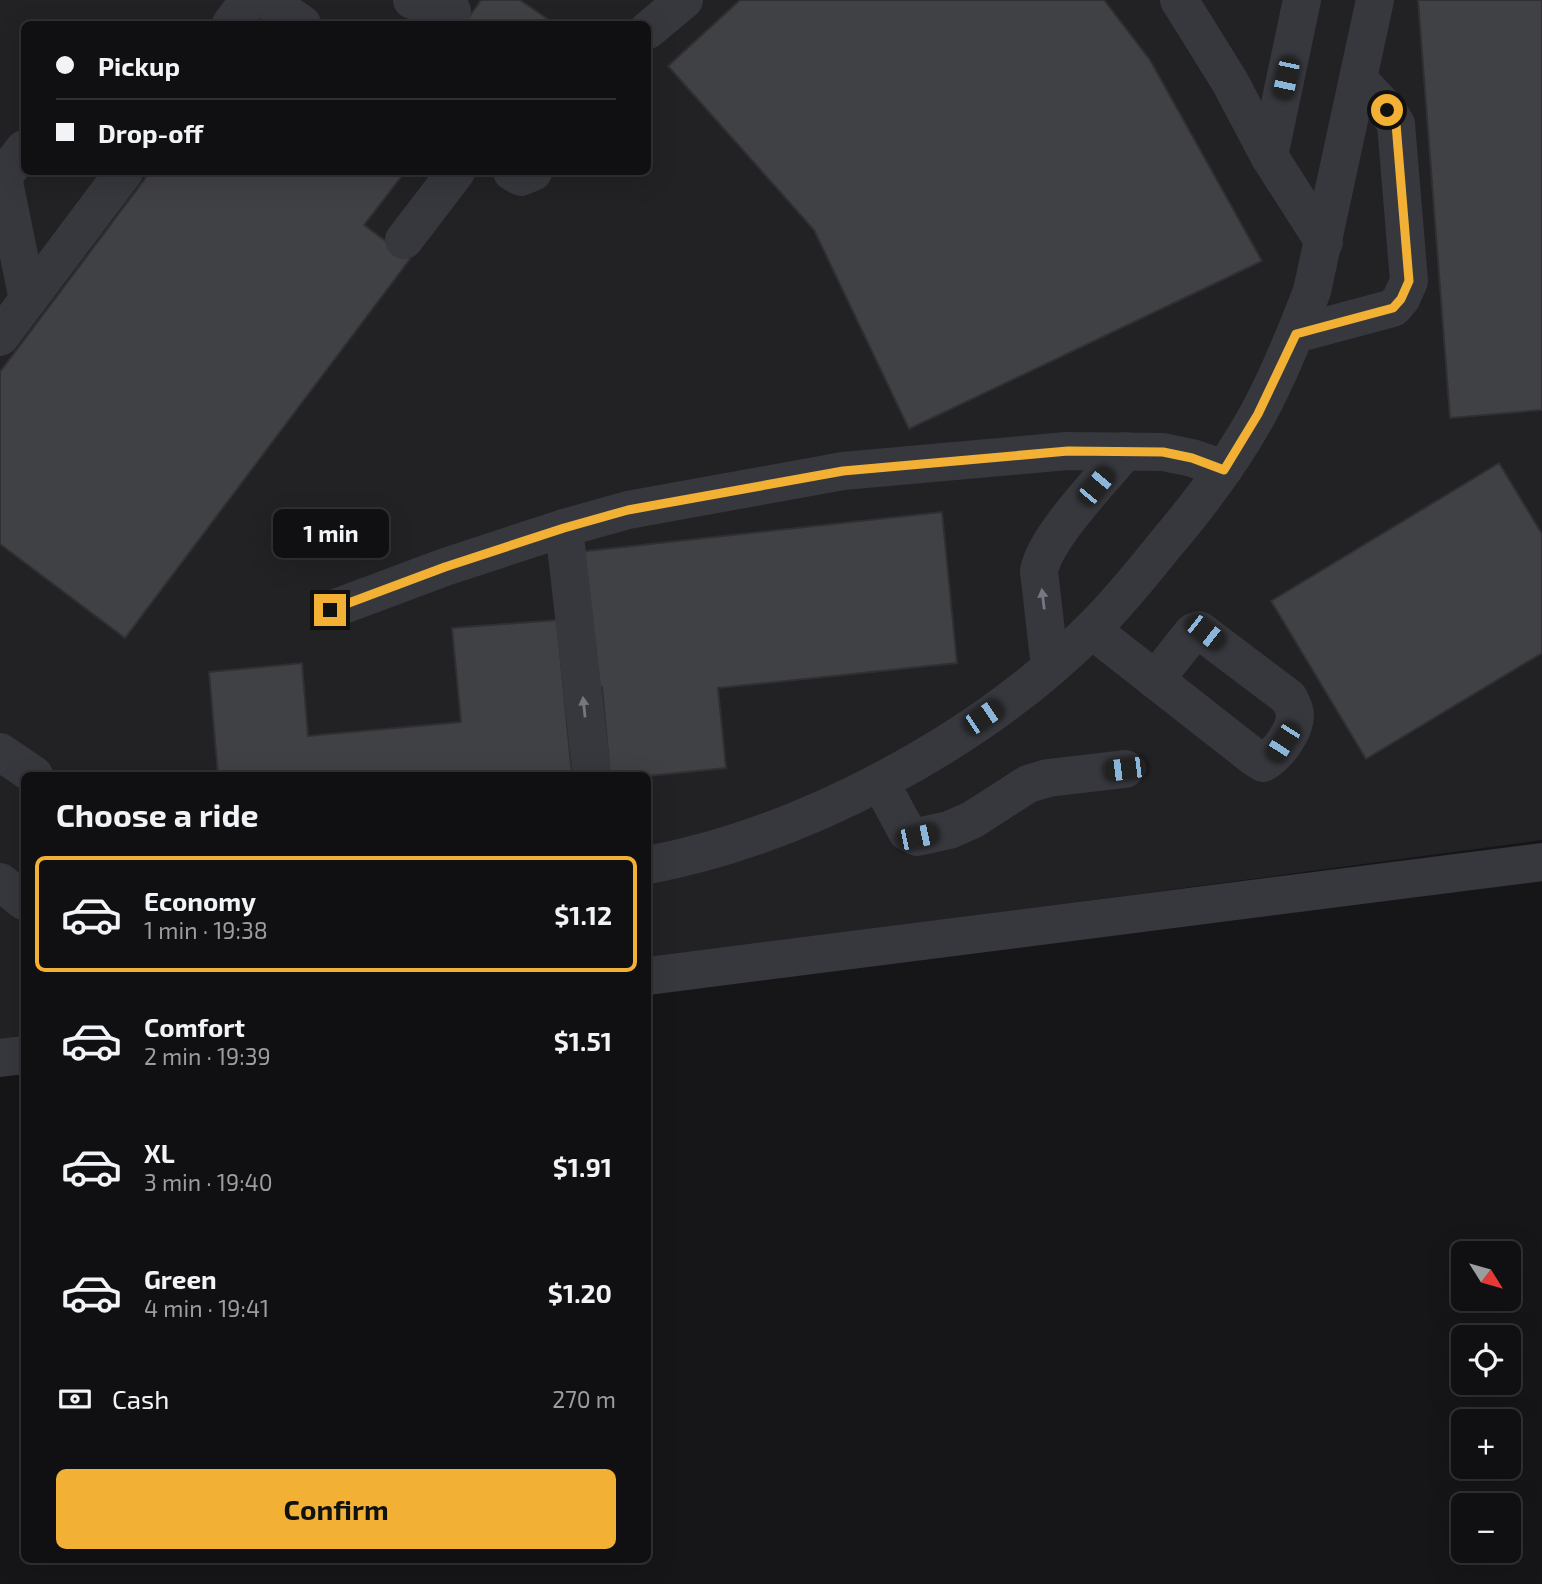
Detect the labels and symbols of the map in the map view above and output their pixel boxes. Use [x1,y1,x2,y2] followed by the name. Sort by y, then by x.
[1272,55,1301,101] car
[1371,94,1403,126] route start
[1075,463,1118,509] car
[272,508,388,558] callout: 1 min
[1037,588,1048,610] one-way arrow
[314,594,346,626] route end
[1182,611,1229,653] car
[579,696,590,718] one-way arrow
[960,697,1007,737] car
[1263,719,1304,765] car
[1103,756,1148,782] car
[895,822,940,852] car
[1451,1241,1521,1311] north arrow

